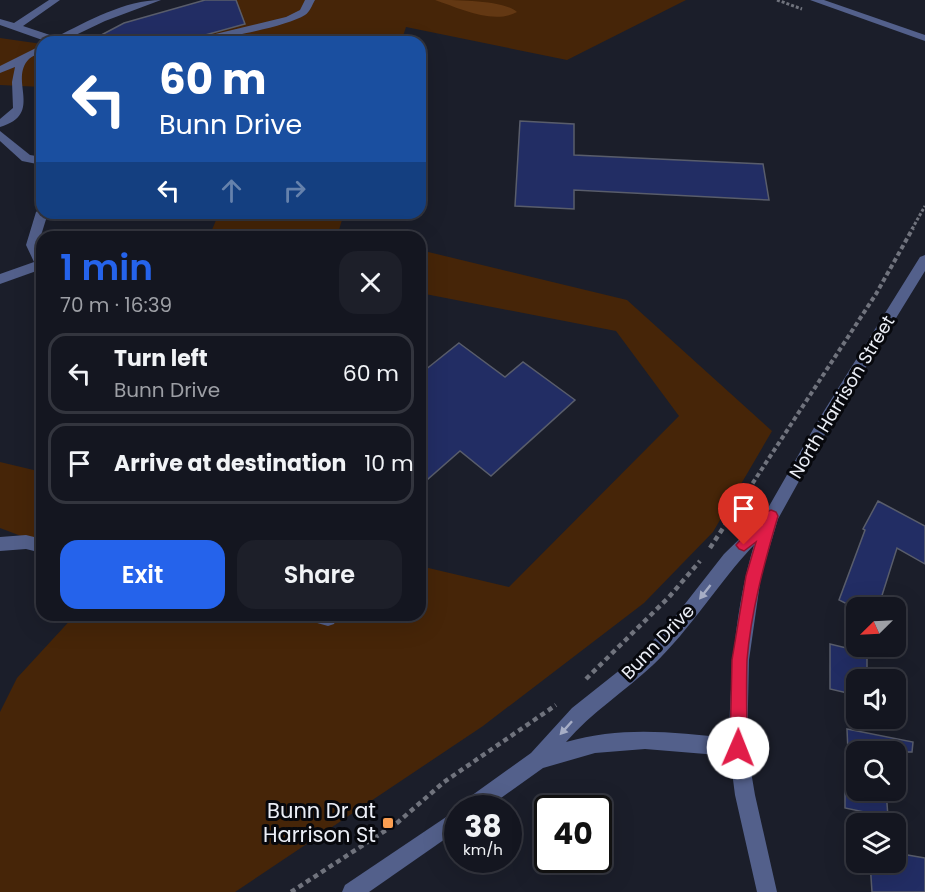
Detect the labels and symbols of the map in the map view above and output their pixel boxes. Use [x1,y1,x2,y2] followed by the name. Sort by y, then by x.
[783,311,900,483] street label: North Harrison Street
[718,483,769,545] pin
[699,584,711,599] one-way arrow
[846,597,906,657] north arrow
[615,599,700,685] street label: Bunn Drive
[706,716,770,780] position arrow
[560,720,573,735] one-way arrow
[534,795,612,873] speed limit sign: 40
[263,796,376,849] place label: Bunn Dr at Harrison St
[381,816,395,830] marker: Bunn Dr at Harrison St

